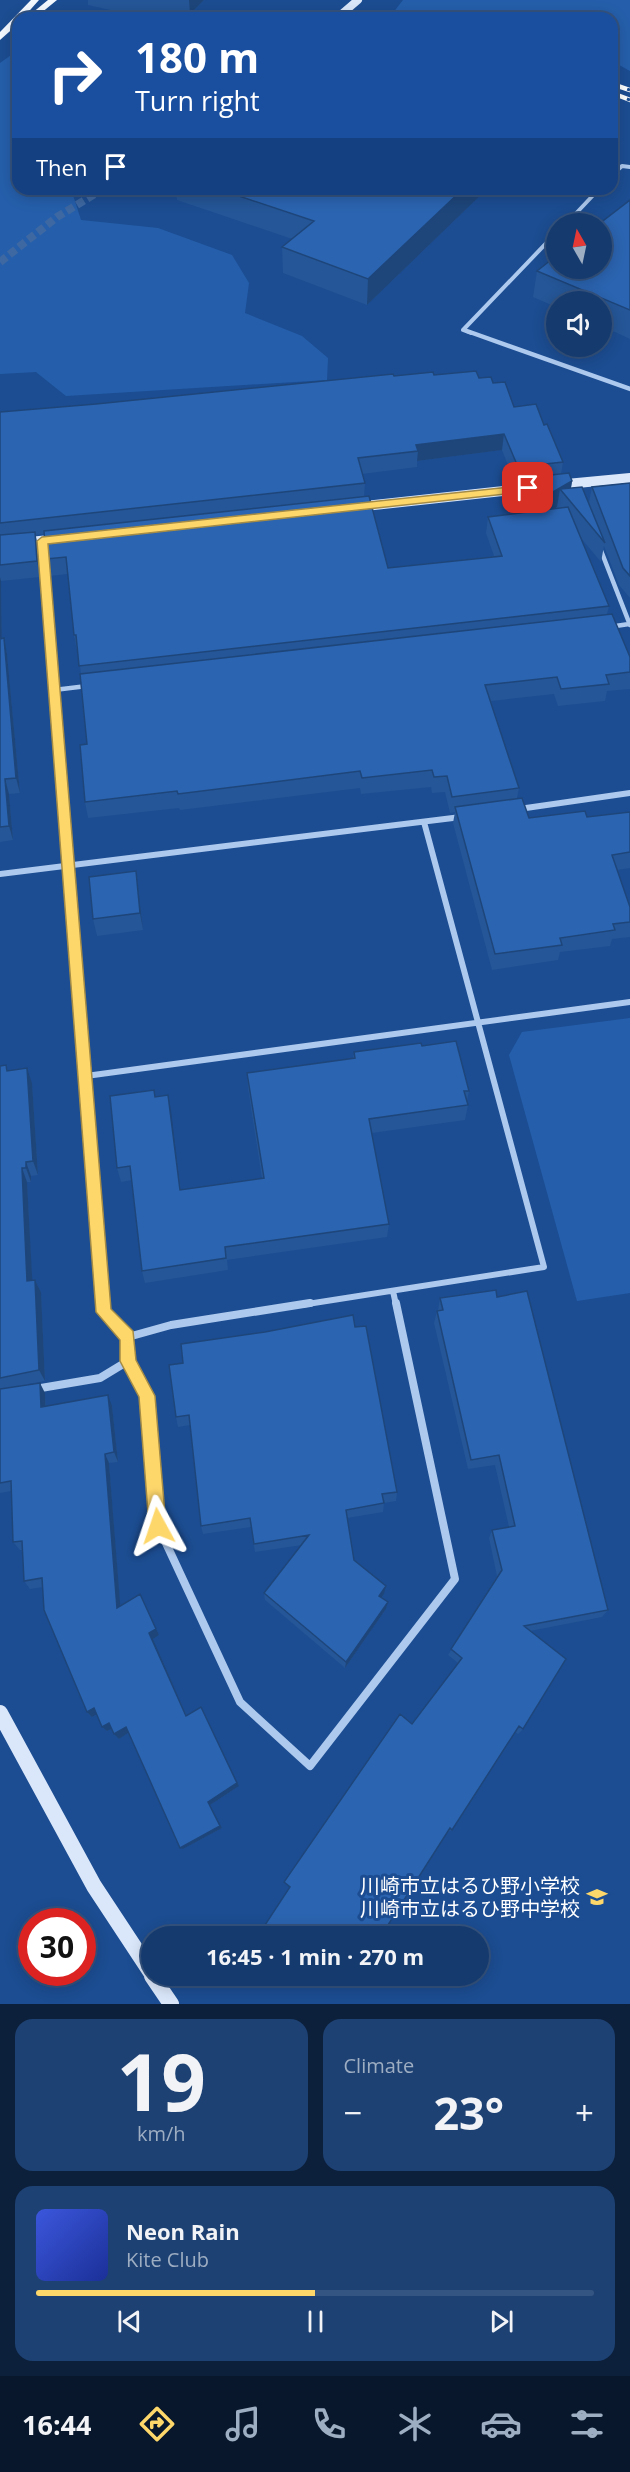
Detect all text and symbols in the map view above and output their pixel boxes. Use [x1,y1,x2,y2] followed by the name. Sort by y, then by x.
[135,28,259,85] text: 180 m
[36,36,114,114] icon: right
[135,82,260,119] text: Turn right
[99,150,132,183] icon: arrive
[36,152,87,182] text: Then
[546,213,612,279] north arrow
[546,213,612,357] map controls
[546,291,612,357] button: sound
[502,462,553,513] pin
[511,471,544,504] icon: arrive
[126,1494,190,1558] position arrow
[360,1872,580,1922] place label: 川崎市立はるひ野小学校 川崎市立はるひ野中学校
[585,1885,609,1909] school or university icon: 川崎市立はるひ野小学校 川崎市立はるひ野中学校
[18,1908,96,1986] speed limit sign: 30
[206,1941,424,1971] text: 16:45 · 1 min · 270 m
[117,2028,206,2134] text: 19
[344,2052,414,2079] text: Climate
[433,2082,504,2143] text: 23°
[344,2090,362,2135] text: −
[575,2090,594,2135] text: +
[137,2120,186,2147] text: km/h
[126,2216,240,2246] text: Neon Rain
[126,2246,209,2273] text: Kite Club
[113,2305,146,2338] icon: previous
[299,2305,332,2338] icon: pause
[485,2305,518,2338] icon: next
[136,2403,178,2445] icon: directions
[222,2403,264,2445] icon: music
[308,2403,350,2445] icon: phone
[394,2403,436,2445] icon: climate
[480,2403,522,2445] icon: car
[566,2403,608,2445] icon: filters
[22,2406,91,2443] text: 16:44

